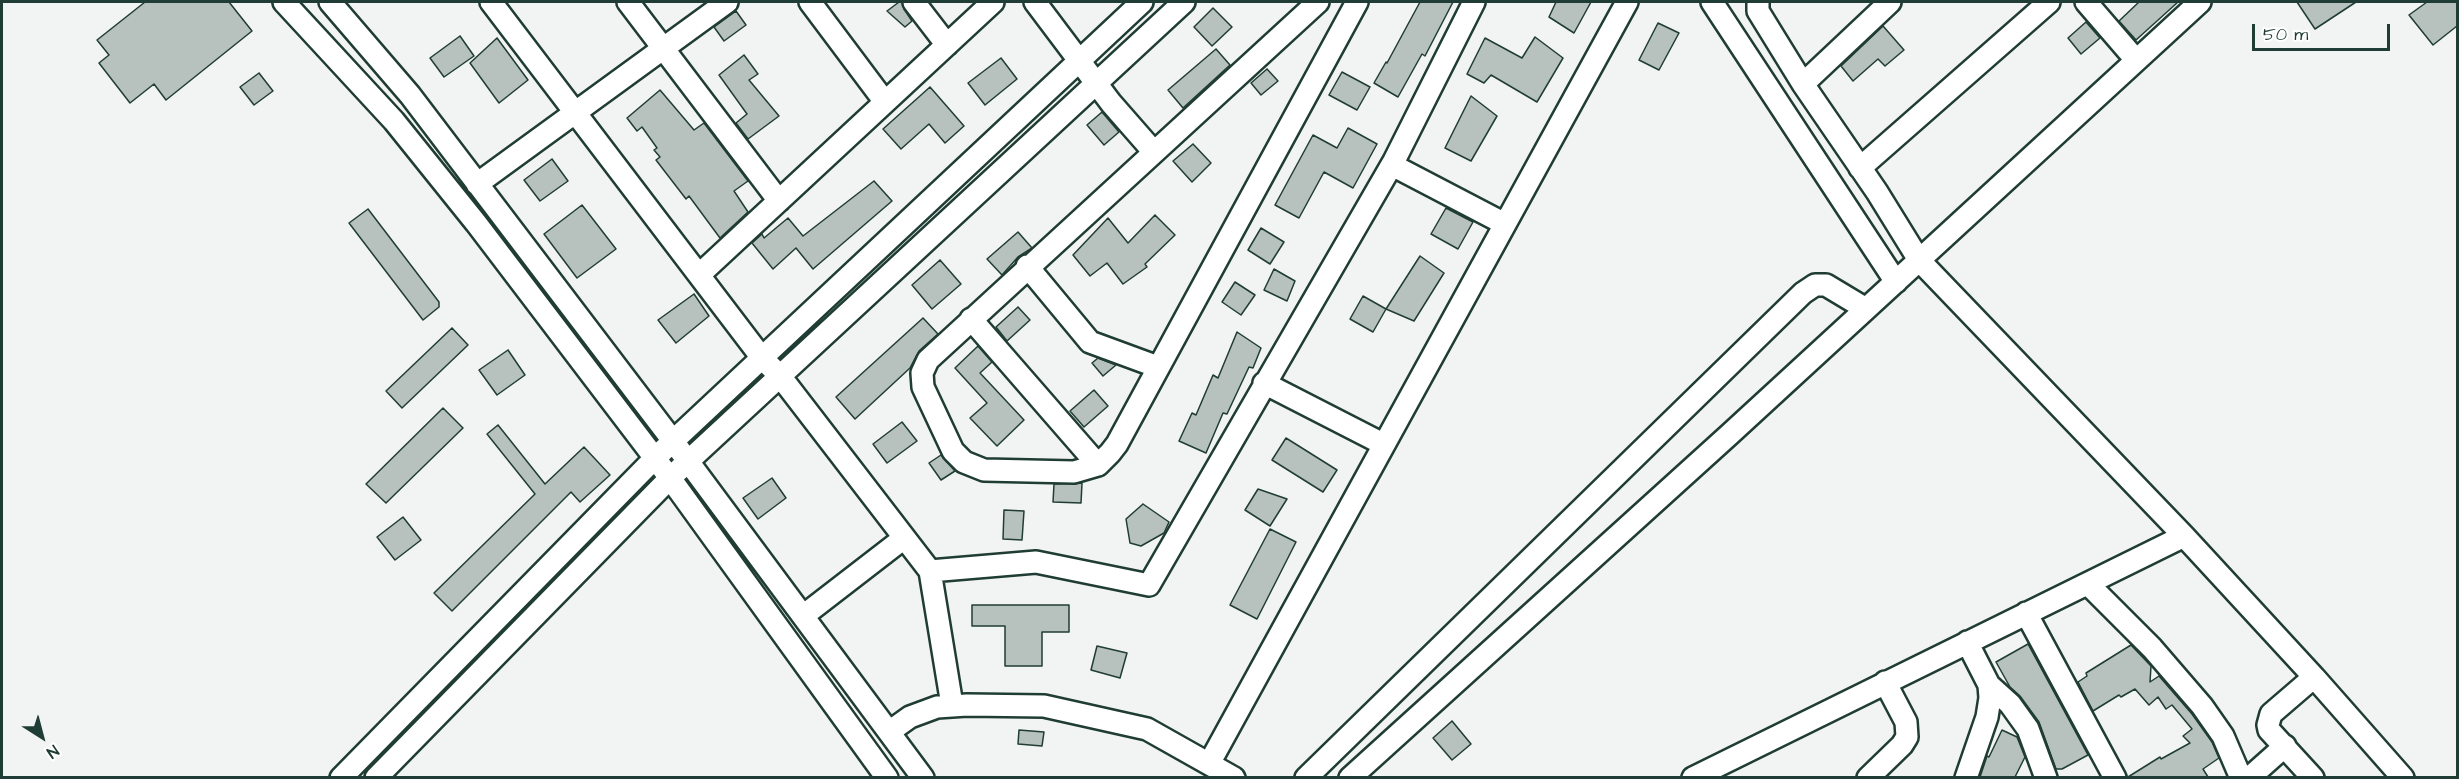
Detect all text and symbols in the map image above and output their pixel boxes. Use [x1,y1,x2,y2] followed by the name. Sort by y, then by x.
[2255,12,2393,50] scale bar
[2263,22,2308,47] text: 50 m
[12,707,72,767] north arrow
[42,740,63,763] text: N

